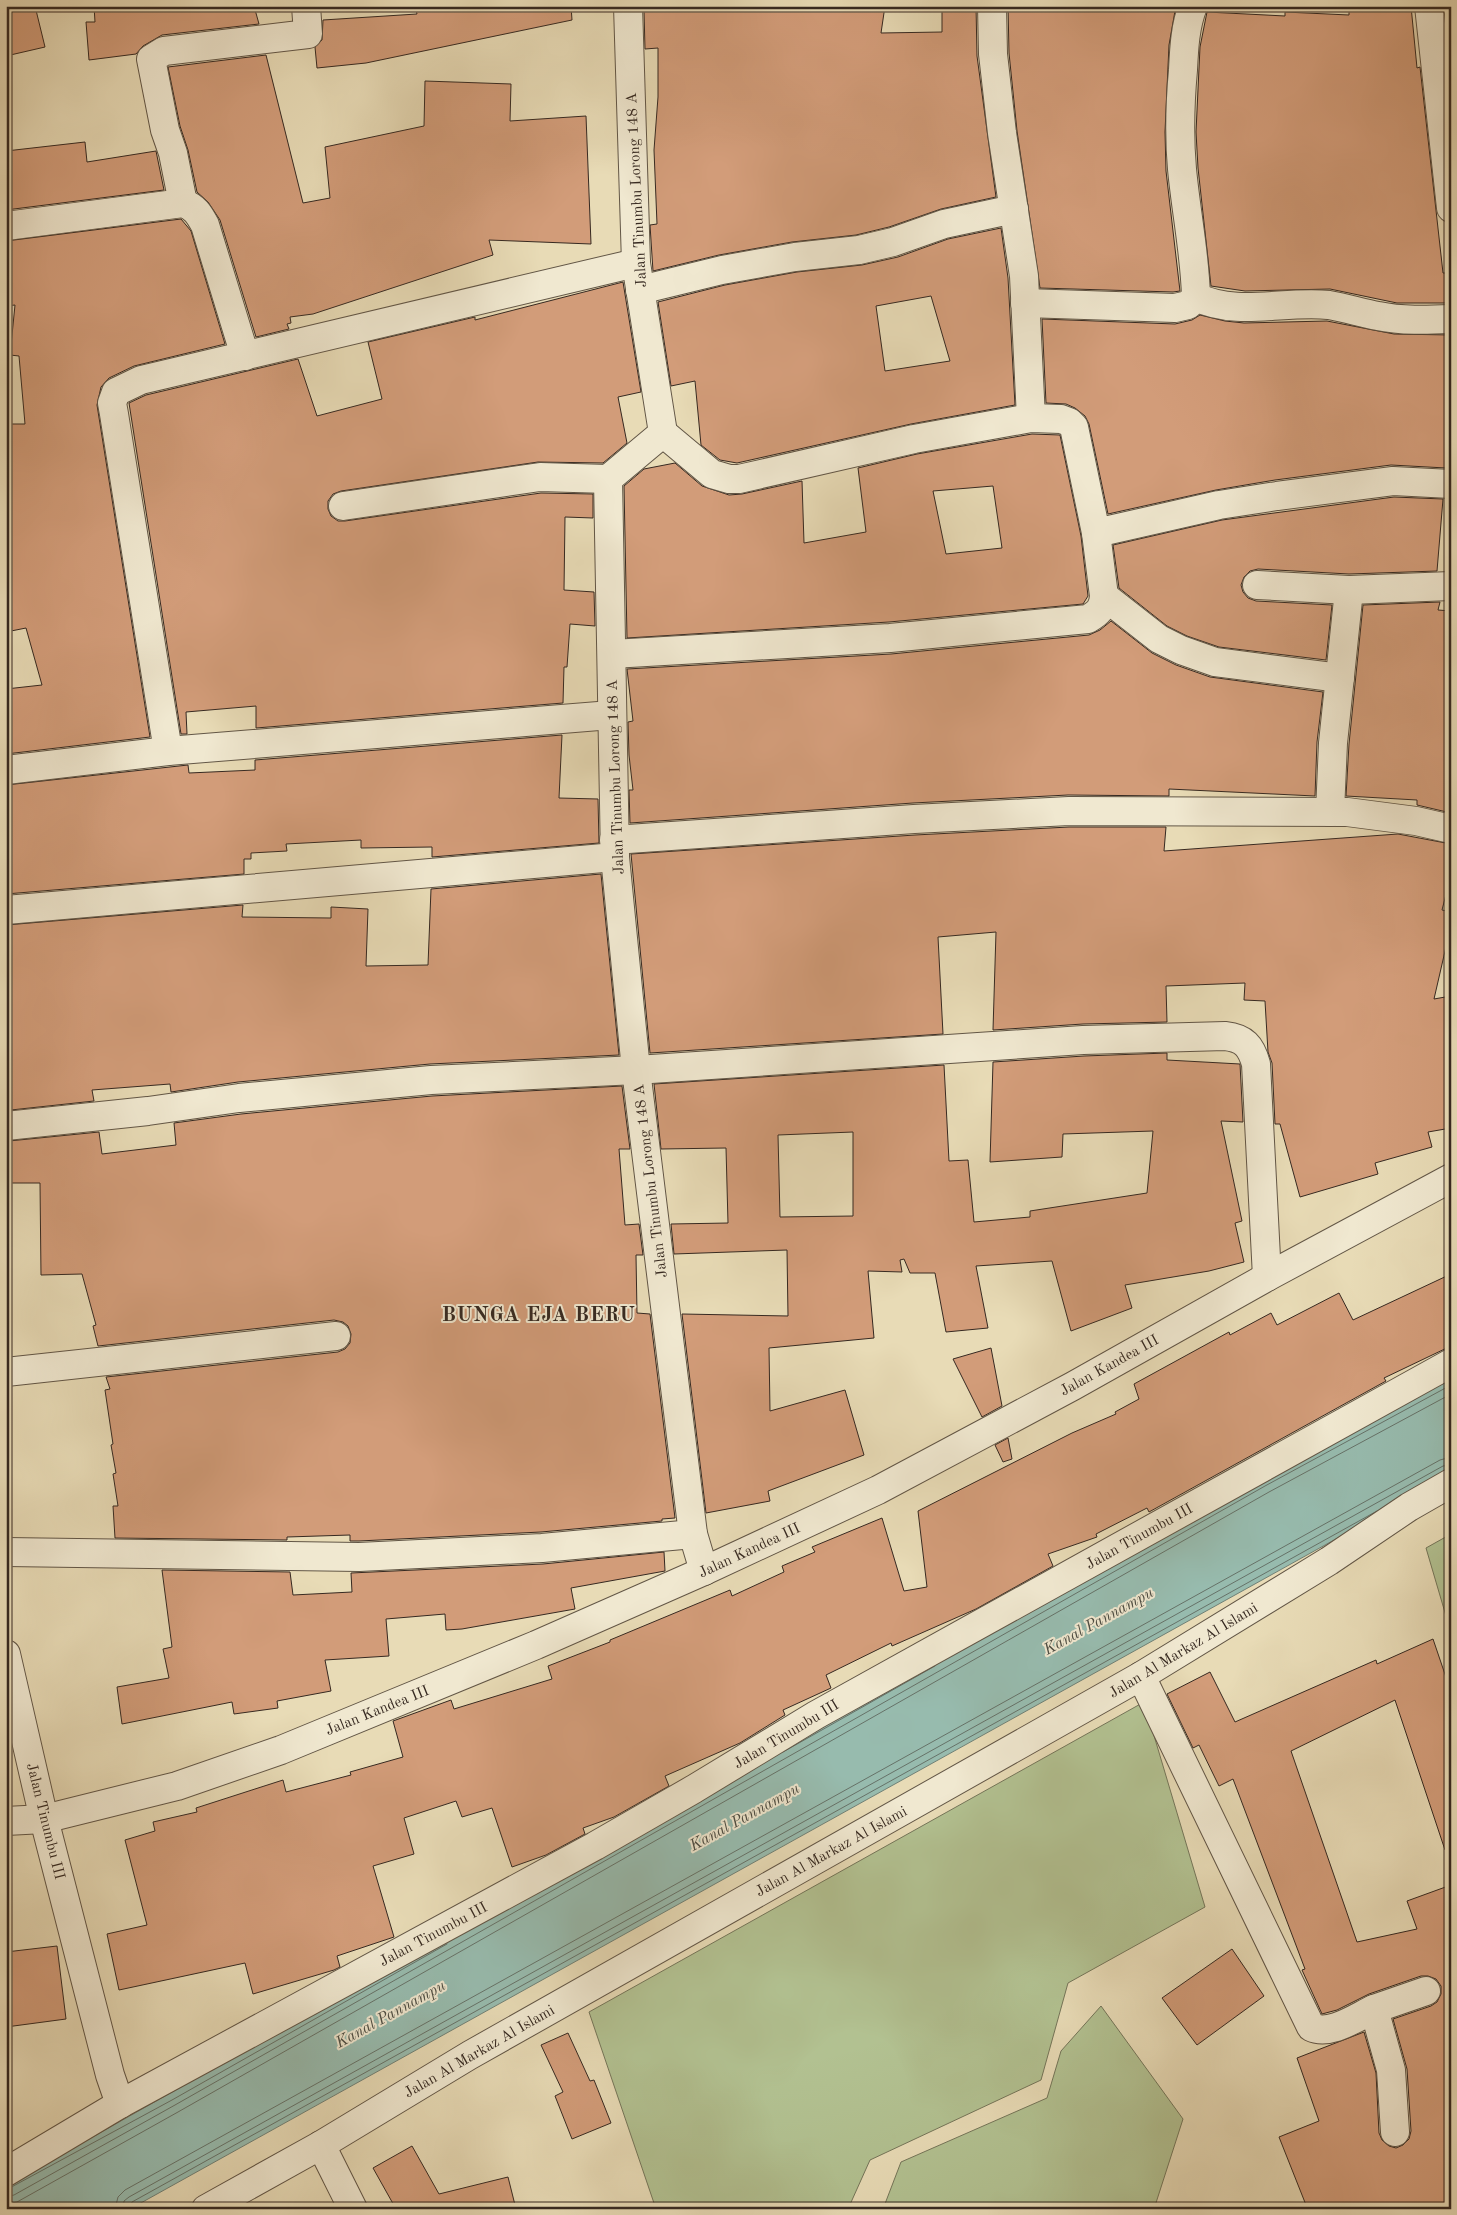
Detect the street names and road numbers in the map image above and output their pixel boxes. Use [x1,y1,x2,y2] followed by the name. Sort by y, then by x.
[625,92,650,288] street label: Jalan Tinumbu Lorong 148 A
[606,679,627,875] street label: Jalan Tinumbu Lorong 148 A
[632,1083,671,1279] street label: Jalan Tinumbu Lorong 148 A
[1058,1333,1162,1400] street label: Jalan Kandea III
[1084,1502,1196,1573] street label: Jalan Tinumbu III
[697,1521,803,1581] street label: Jalan Kandea III
[1107,1601,1261,1702] street label: Jalan Al Markaz Al Islami
[324,1684,432,1739] street label: Jalan Kandea III
[732,1698,842,1773] street label: Jalan Tinumbu III
[23,1761,66,1881] street label: Jalan Tinumbu III
[753,1804,910,1900] street label: Jalan Al Markaz Al Islami
[377,1901,490,1970] street label: Jalan Tinumbu III
[402,2003,557,2101] street label: Jalan Al Markaz Al Islami

